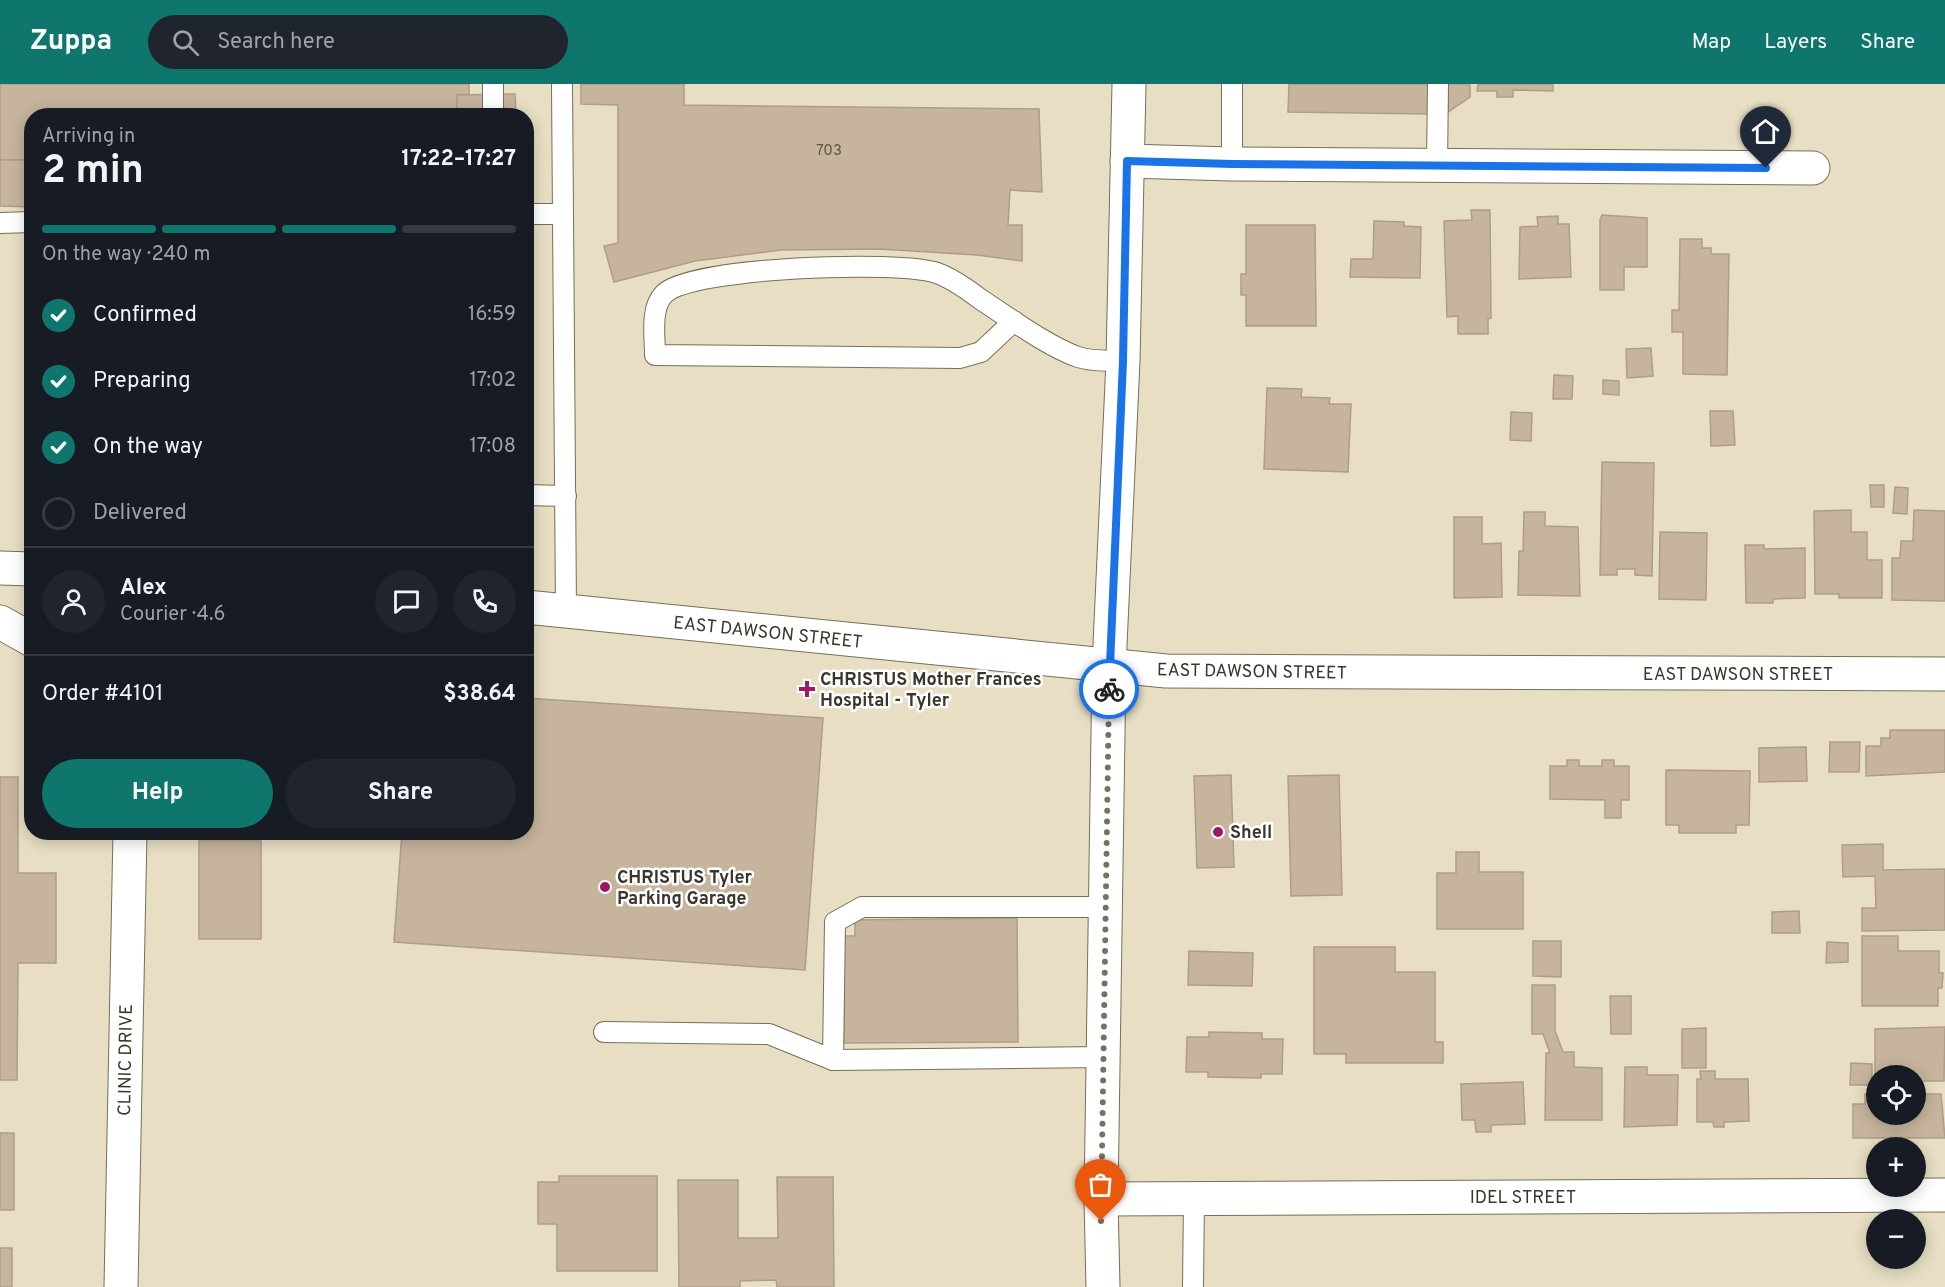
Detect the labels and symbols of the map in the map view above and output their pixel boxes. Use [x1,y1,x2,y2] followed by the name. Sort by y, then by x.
[1740,106,1791,168] pin
[816,142,842,161] house number: 703
[672,612,864,655] street label: EAST DAWSON STREET
[1079,659,1139,719] courier
[1157,659,1347,686] street label: EAST DAWSON STREET
[1643,664,1833,687] street label: EAST DAWSON STREET
[820,669,1042,713] place label: CHRISTUS Mother Frances Hospital - Tyler
[798,680,816,698] marker: CHRISTUS Mother Frances Hospital - Tyler
[1230,822,1272,845] place label: Shell
[1211,825,1225,839] marker: Shell
[617,867,753,911] place label: CHRISTUS Tyler Parking Garage
[598,880,612,894] marker: CHRISTUS Tyler Parking Garage
[114,1004,139,1116] street label: CLINIC DRIVE
[1075,1159,1126,1221] pin
[1470,1187,1576,1210] street label: IDEL STREET

